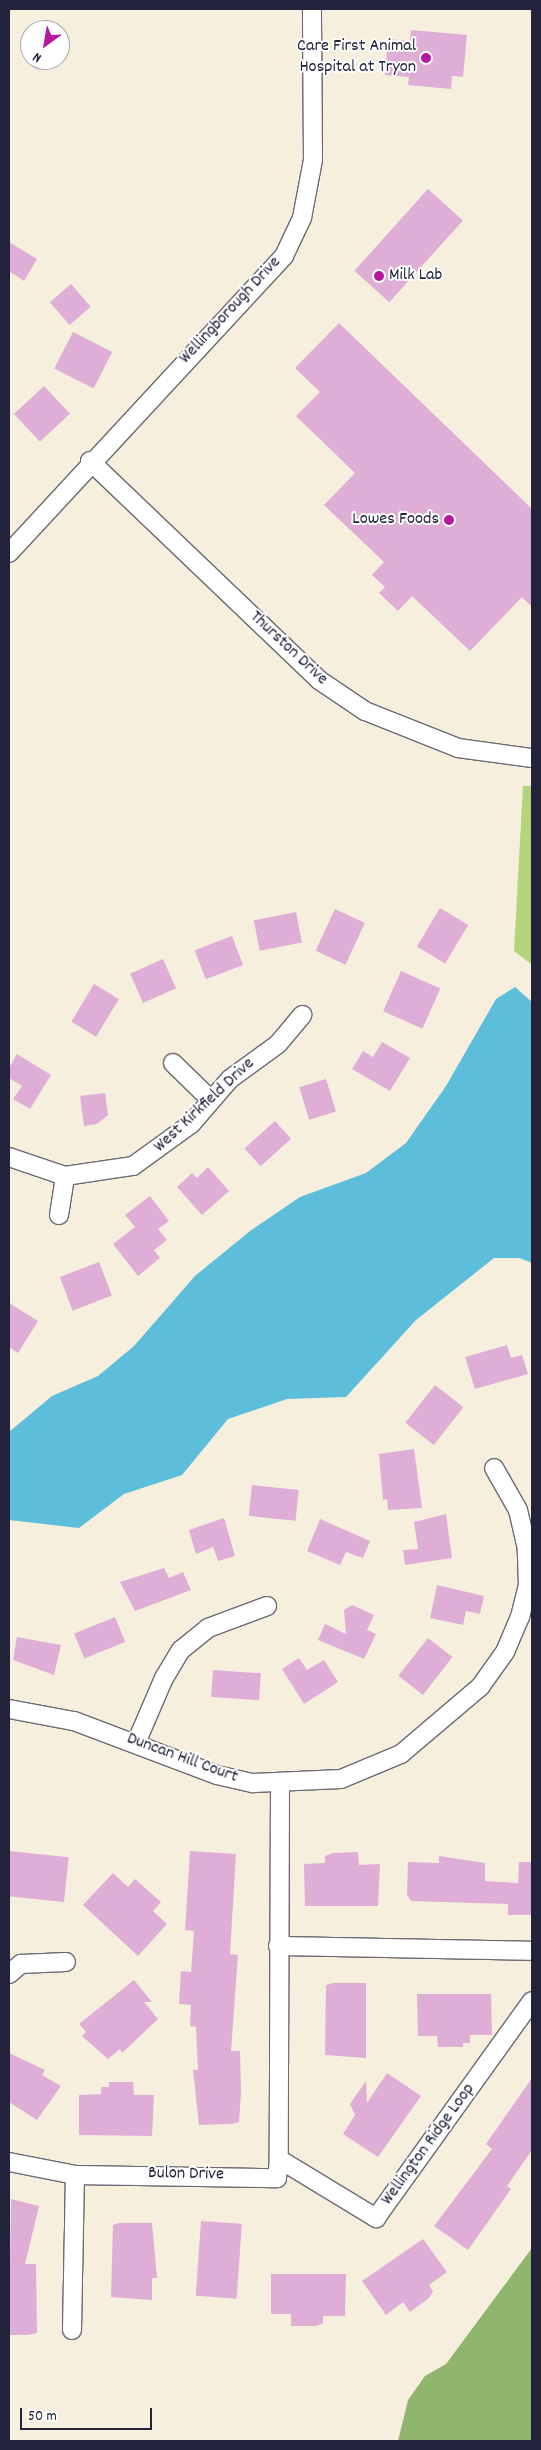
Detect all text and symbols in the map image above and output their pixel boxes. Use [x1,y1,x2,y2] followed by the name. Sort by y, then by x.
[20,20,70,70] north arrow
[297,37,416,80] place label: Care First Animal Hospital at Tryon
[29,47,46,67] text: N
[420,52,432,64] marker: Care First Animal Hospital at Tryon
[176,253,286,369] street label: Wellingborough Drive
[389,265,442,287] place label: Milk Lab
[373,270,385,282] marker: Milk Lab
[352,509,439,531] place label: Lowes Foods
[443,514,455,526] marker: Lowes Foods
[244,607,332,691] street label: Thurston Drive
[150,1054,260,1158] street label: West Kirkfield Drive
[123,1729,241,1789] street label: Duncan Hill Court
[377,2080,481,2210] street label: Wellington Ridge Loop
[148,2164,224,2186] street label: Bulon Drive
[22,2398,155,2430] scale bar
[28,2406,57,2428] text: 50 m

